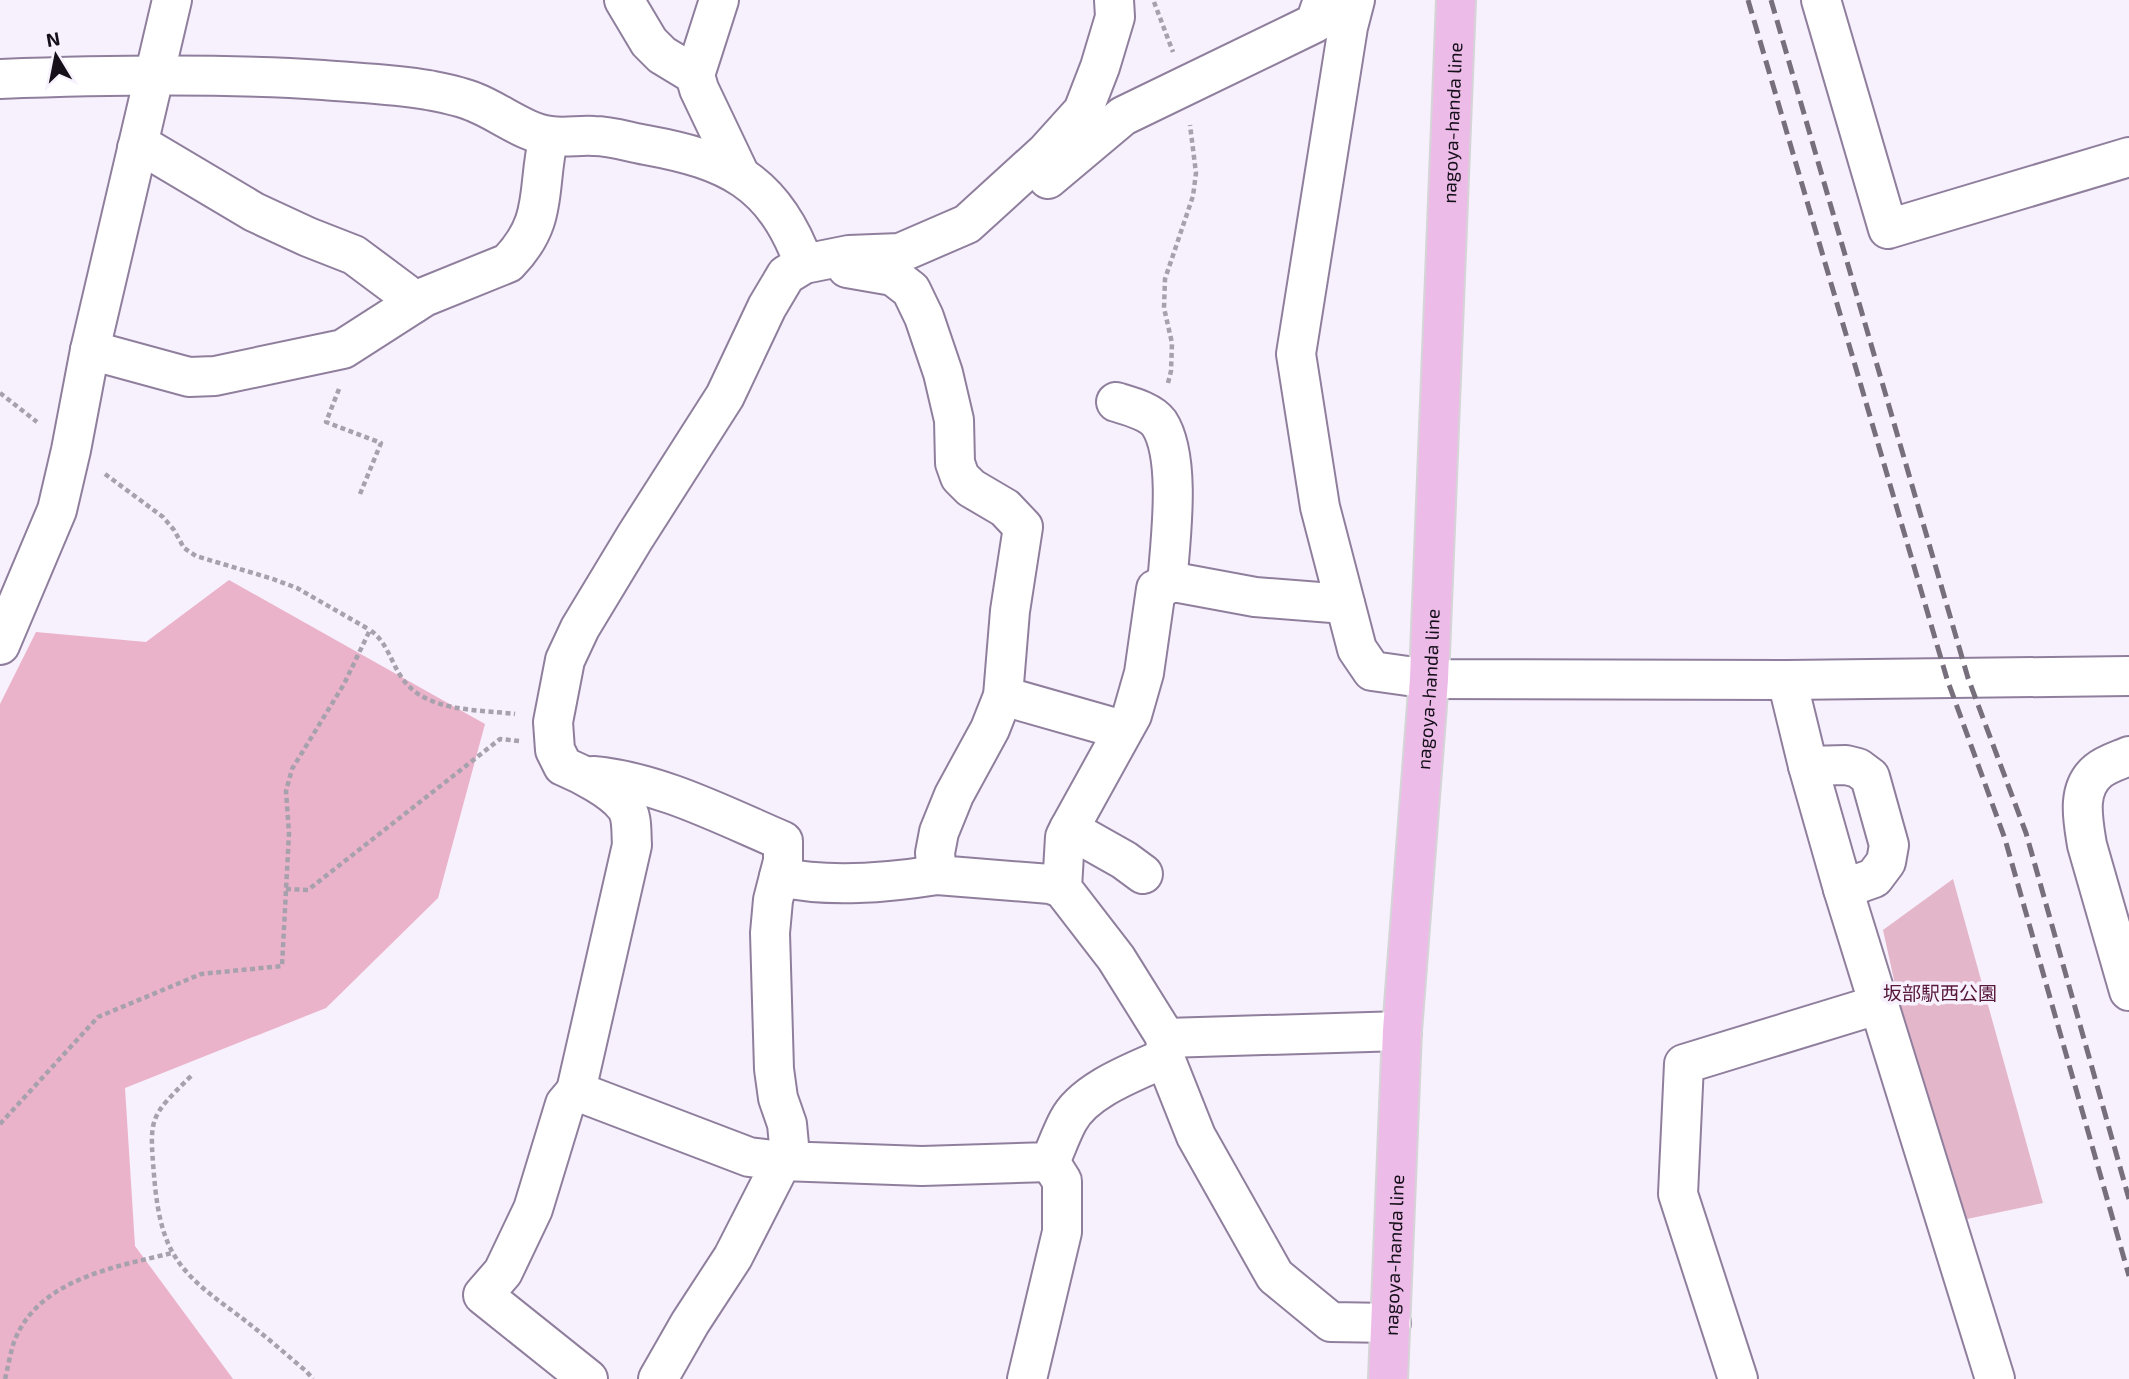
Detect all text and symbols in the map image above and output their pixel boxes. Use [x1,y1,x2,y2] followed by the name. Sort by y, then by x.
[21,21,91,91] north arrow
[44,26,62,51] text: N
[1436,42,1466,204] street label: nagoya-handa line
[1411,608,1443,771] street label: nagoya-handa line
[1883,981,1997,1004] park label: 坂部駅西公園
[1378,1174,1408,1336] street label: nagoya-handa line

